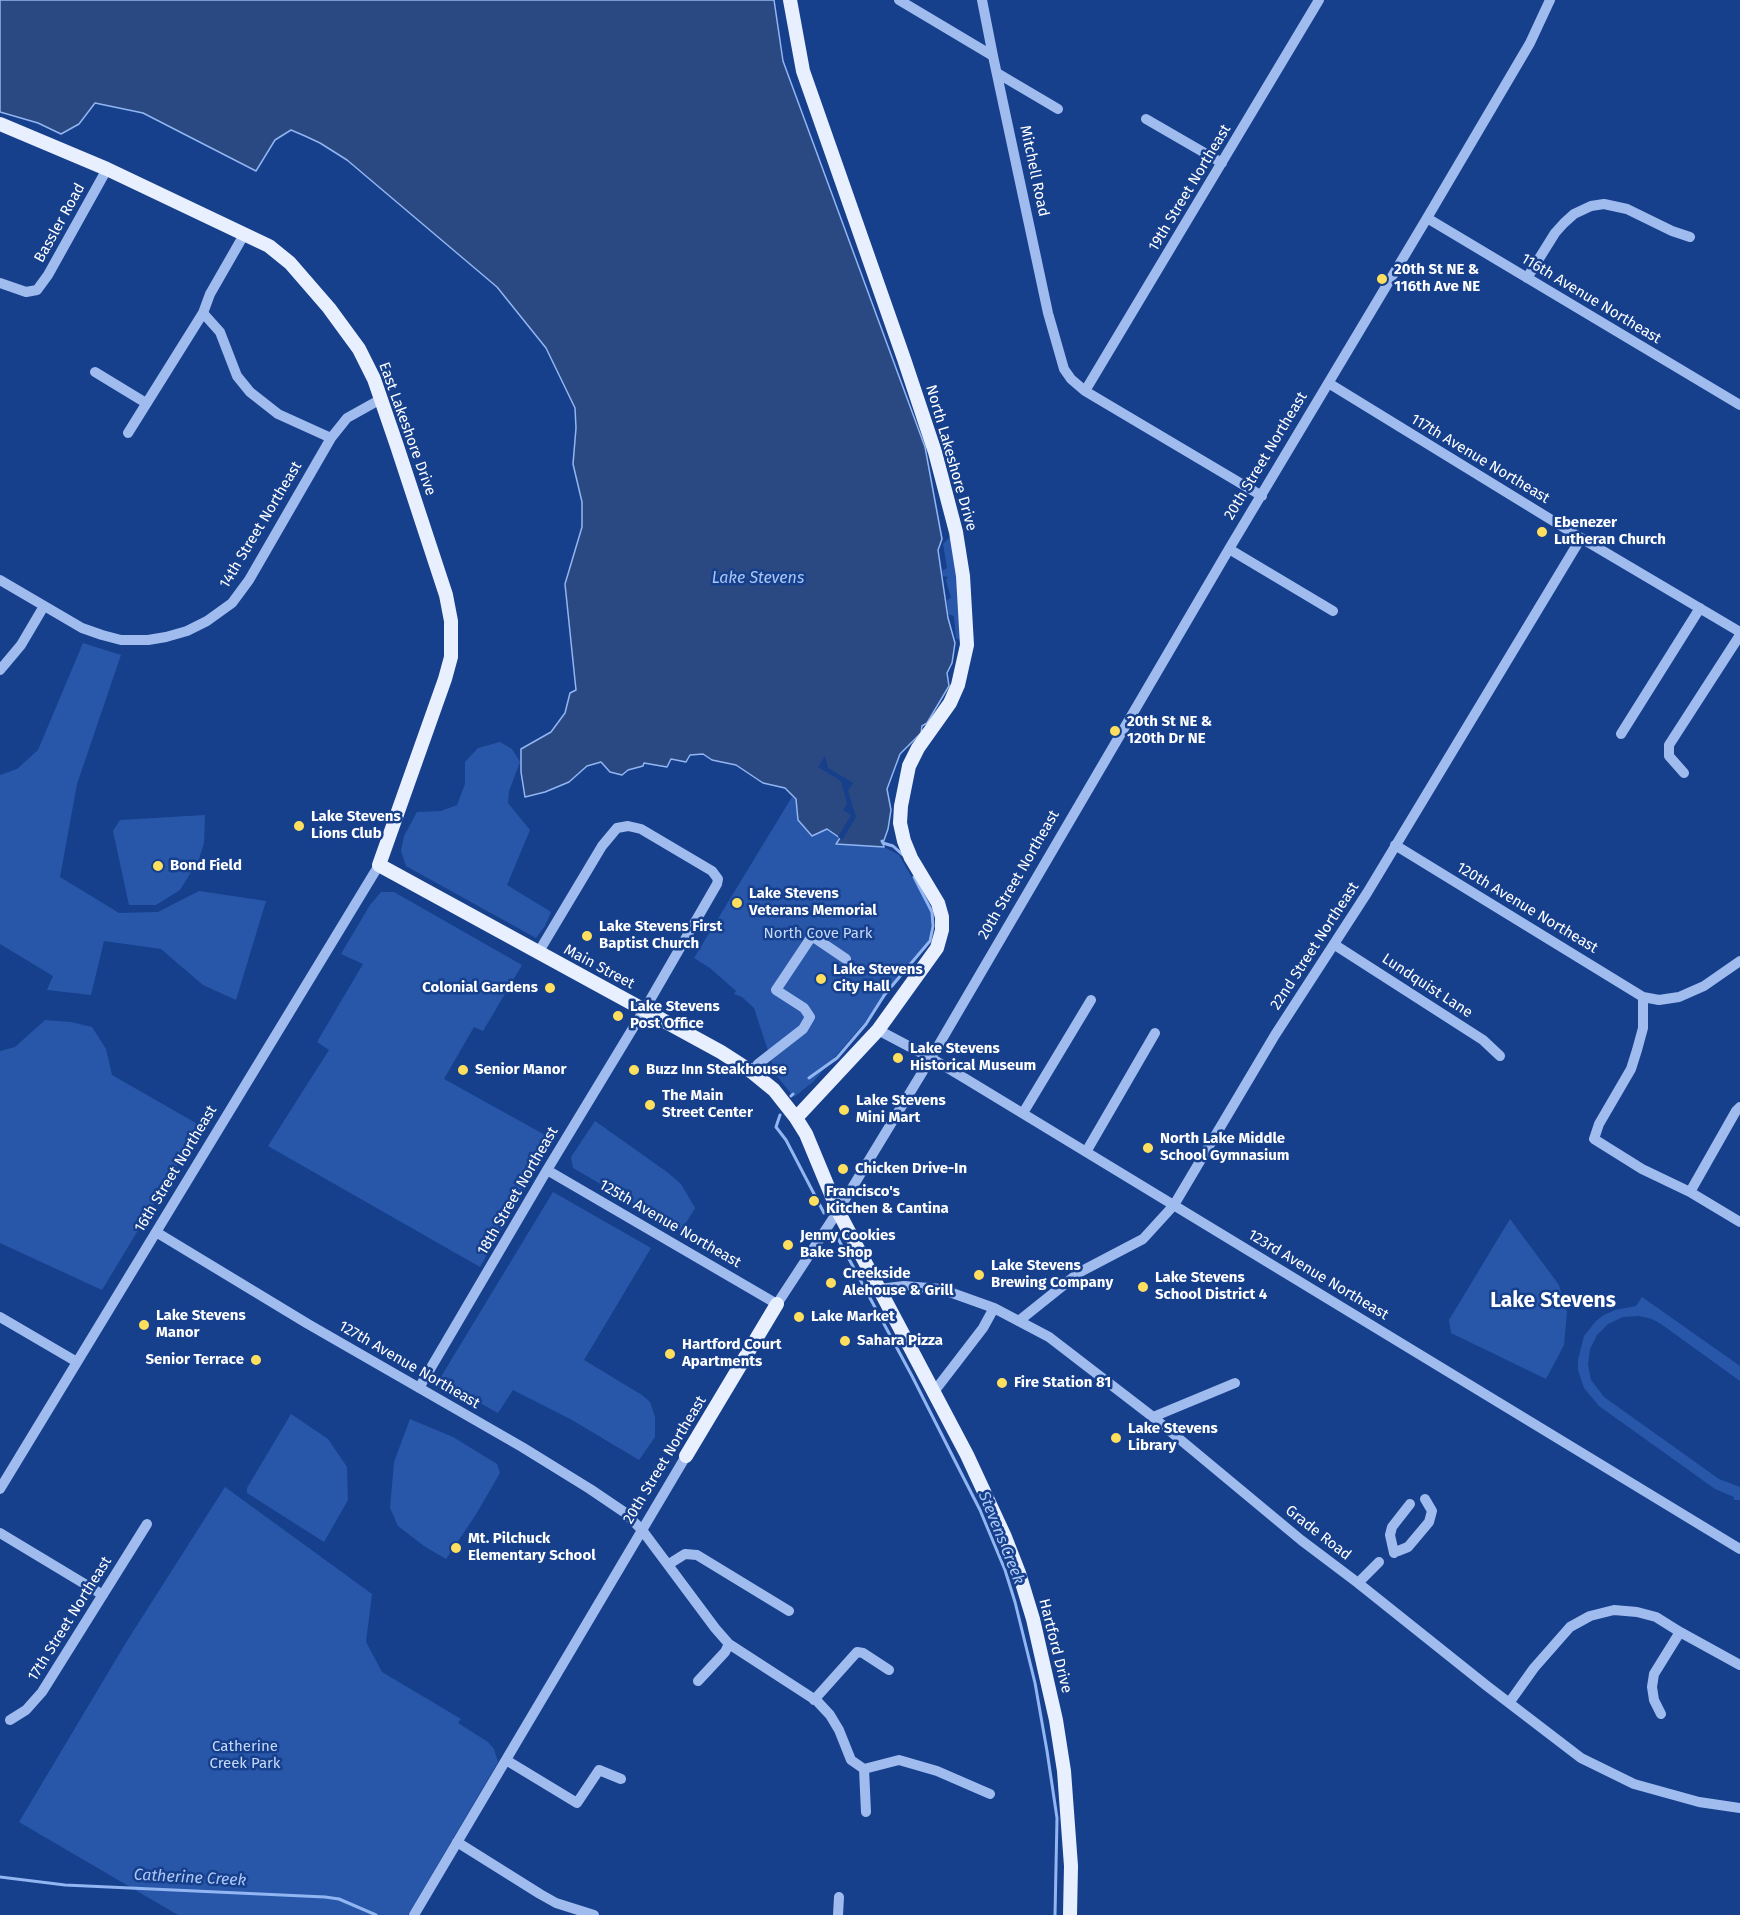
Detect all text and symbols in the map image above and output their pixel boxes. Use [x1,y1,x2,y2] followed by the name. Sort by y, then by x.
[1145,121,1235,255] street label: 19th Street Northeast
[1016,124,1052,218] street label: Mitchell Road
[31,180,89,266] street label: Bassler Road
[1518,250,1664,348] street label: 116th Avenue Northeast
[1394,261,1480,296] place label: 20th St NE & 116th Ave NE
[1375,272,1389,286] marker: 20th St NE & 116th Ave NE
[374,360,440,498] street label: East Lakeshore Drive
[921,383,981,533] street label: North Lakeshore Drive
[1221,389,1311,523] street label: 20th Street Northeast
[1407,410,1553,508] street label: 117th Avenue Northeast
[216,458,306,592] street label: 14th Street Northeast
[1554,514,1666,549] place label: Ebenezer Lutheran Church
[1535,525,1549,539] marker: Ebenezer Lutheran Church
[712,569,804,589] water label: Lake Stevens
[1127,713,1212,748] place label: 20th St NE & 120th Dr NE
[1108,724,1122,738] marker: 20th St NE & 120th Dr NE
[975,807,1063,943] street label: 20th Street Northeast
[311,808,401,843] place label: Lake Stevens Lions Club
[292,819,306,833] marker: Lake Stevens Lions Club
[170,857,242,875] place label: Bond Field
[151,859,165,873] marker: Bond Field
[1453,859,1601,957] street label: 120th Avenue Northeast
[1267,879,1363,1013] street label: 22nd Street Northeast
[749,885,877,920] place label: Lake Stevens Veterans Memorial
[730,896,744,910] marker: Lake Stevens Veterans Memorial
[599,918,722,953] place label: Lake Stevens First Baptist Church
[764,925,872,943] park label: North Cove Park
[580,929,594,943] marker: Lake Stevens First Baptist Church
[561,941,637,993] street label: Main Street
[1378,950,1476,1022] street label: Lundquist Lane
[833,961,923,996] place label: Lake Stevens City Hall
[814,972,828,986] marker: Lake Stevens City Hall
[422,979,538,997] place label: Colonial Gardens
[543,981,557,995] marker: Colonial Gardens
[630,998,720,1033] place label: Lake Stevens Post Office
[611,1009,625,1023] marker: Lake Stevens Post Office
[910,1040,1036,1075] place label: Lake Stevens Historical Museum
[891,1051,905,1065] marker: Lake Stevens Historical Museum
[475,1061,567,1079] place label: Senior Manor
[646,1061,787,1079] place label: Buzz Inn Steakhouse
[456,1063,470,1077] marker: Senior Manor
[627,1063,641,1077] marker: Buzz Inn Steakhouse
[662,1087,753,1122] place label: The Main Street Center
[856,1092,946,1127] place label: Lake Stevens Mini Mart
[643,1098,657,1112] marker: The Main Street Center
[131,1102,221,1236] street label: 16th Street Northeast
[837,1103,851,1117] marker: Lake Stevens Mini Mart
[474,1124,562,1258] street label: 18th Street Northeast
[1160,1130,1290,1165] place label: North Lake Middle School Gymnasium
[1141,1141,1155,1155] marker: North Lake Middle School Gymnasium
[855,1160,967,1178] place label: Chicken Drive-In
[836,1162,850,1176] marker: Chicken Drive-In
[596,1176,744,1272] street label: 125th Avenue Northeast
[826,1183,949,1218] place label: Francisco's Kitchen & Cantina
[807,1194,821,1208] marker: Francisco's Kitchen & Cantina
[1244,1226,1392,1324] street label: 123rd Avenue Northeast
[800,1227,895,1262] place label: Jenny Cookies Bake Shop
[781,1238,795,1252] marker: Jenny Cookies Bake Shop
[991,1257,1113,1292] place label: Lake Stevens Brewing Company
[843,1265,953,1300] place label: Creekside Alehouse & Grill
[972,1268,986,1282] marker: Lake Stevens Brewing Company
[1155,1269,1267,1304] place label: Lake Stevens School District 4
[824,1276,838,1290] marker: Creekside Alehouse & Grill
[1136,1280,1150,1294] marker: Lake Stevens School District 4
[1490,1288,1616,1314] district label: Lake Stevens
[156,1307,246,1342] place label: Lake Stevens Manor
[811,1308,895,1326] place label: Lake Market
[792,1310,806,1324] marker: Lake Market
[335,1317,483,1413] street label: 127th Avenue Northeast
[137,1318,151,1332] marker: Lake Stevens Manor
[857,1332,943,1350] place label: Sahara Pizza
[838,1334,852,1348] marker: Sahara Pizza
[682,1336,782,1371] place label: Hartford Court Apartments
[663,1347,677,1361] marker: Hartford Court Apartments
[145,1351,244,1369] place label: Senior Terrace
[249,1353,263,1367] marker: Senior Terrace
[1014,1374,1111,1392] place label: Fire Station 81
[995,1376,1009,1390] marker: Fire Station 81
[620,1393,710,1527] street label: 20th Street Northeast
[1128,1420,1218,1455] place label: Lake Stevens Library
[1109,1431,1123,1445] marker: Lake Stevens Library
[974,1489,1028,1587] water label: Stevens Creek
[1281,1502,1355,1564] street label: Grade Road
[468,1530,596,1565] place label: Mt. Pilchuck Elementary School
[449,1541,463,1555] marker: Mt. Pilchuck Elementary School
[24,1553,116,1685] street label: 17th Street Northeast
[1035,1597,1075,1695] street label: Hartford Drive
[209,1738,281,1773] park label: Catherine Creek Park
[133,1865,247,1891] water label: Catherine Creek

